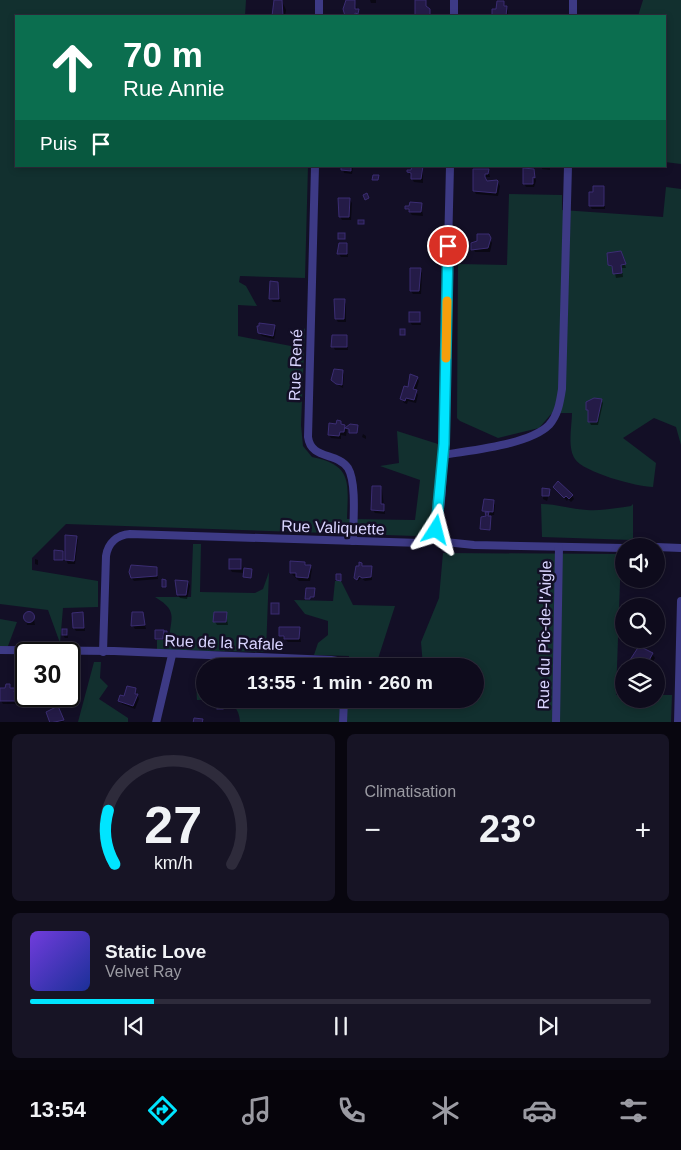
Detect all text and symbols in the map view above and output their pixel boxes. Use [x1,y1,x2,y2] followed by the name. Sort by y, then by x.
[40,35,105,100] icon: ahead
[123,35,203,74] text: 70 m
[123,76,225,101] text: Rue Annie
[87,130,115,158] icon: arrive
[40,133,77,154] text: Puis
[427,225,469,267] pin
[434,232,462,260] icon: arrive
[286,329,305,401] street label: Rue René
[409,503,461,555] position arrow
[281,517,385,538] street label: Rue Valiquette
[615,538,665,708] map controls
[615,538,665,588] button: sound
[535,560,554,710] street label: Rue du Pic-de-l'Aigle
[615,598,665,648] button: search
[164,632,284,653] street label: Rue de la Rafale
[15,642,80,707] speed limit sign: 30
[615,658,665,708] button: layers
[247,672,433,693] text: 13:55 · 1 min · 260 m
[365,783,456,800] text: Climatisation
[144,796,202,854] text: 27
[479,808,536,850] text: 23°
[365,814,381,845] text: −
[635,814,651,845] text: +
[154,853,193,873] text: km/h
[105,941,206,962] text: Static Love
[105,963,181,980] text: Velvet Ray
[120,1012,148,1040] icon: previous
[327,1012,355,1040] icon: pause
[534,1012,562,1040] icon: next
[145,1093,180,1128] icon: directions
[239,1093,274,1128] icon: music
[334,1093,369,1128] icon: phone
[428,1093,463,1128] icon: climate
[522,1093,557,1128] icon: car
[616,1093,651,1128] icon: filters
[30,1097,86,1122] text: 13:54

